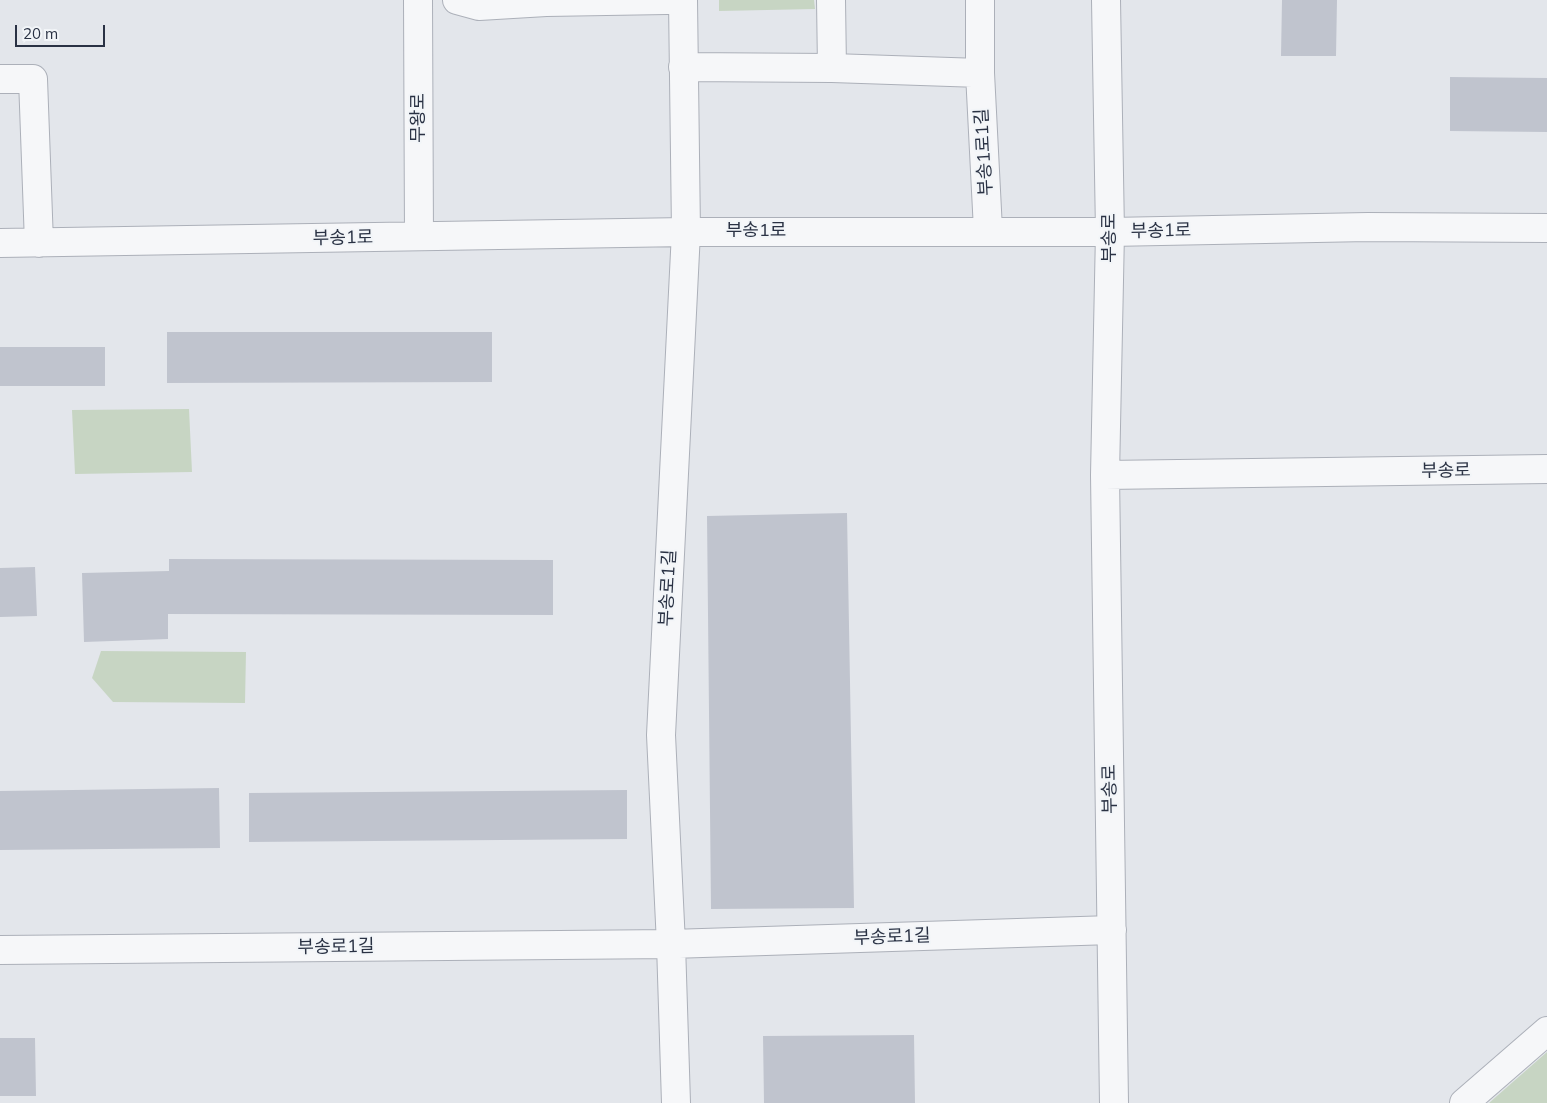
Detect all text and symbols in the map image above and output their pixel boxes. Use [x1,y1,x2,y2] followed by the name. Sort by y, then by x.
[18,15,108,47] scale bar
[23,24,58,43] text: 20 m
[408,93,430,143] street label: 무왕로
[971,108,997,196] street label: 부송1로1길
[1099,213,1121,263] street label: 부송로
[726,220,786,242] street label: 부송1로
[1131,220,1191,242] street label: 부송1로
[313,227,373,249] street label: 부송1로
[1421,460,1471,482] street label: 부송로
[655,549,681,627] street label: 부송로1길
[1099,764,1121,814] street label: 부송로
[853,925,931,949] street label: 부송로1길
[297,936,375,958] street label: 부송로1길

